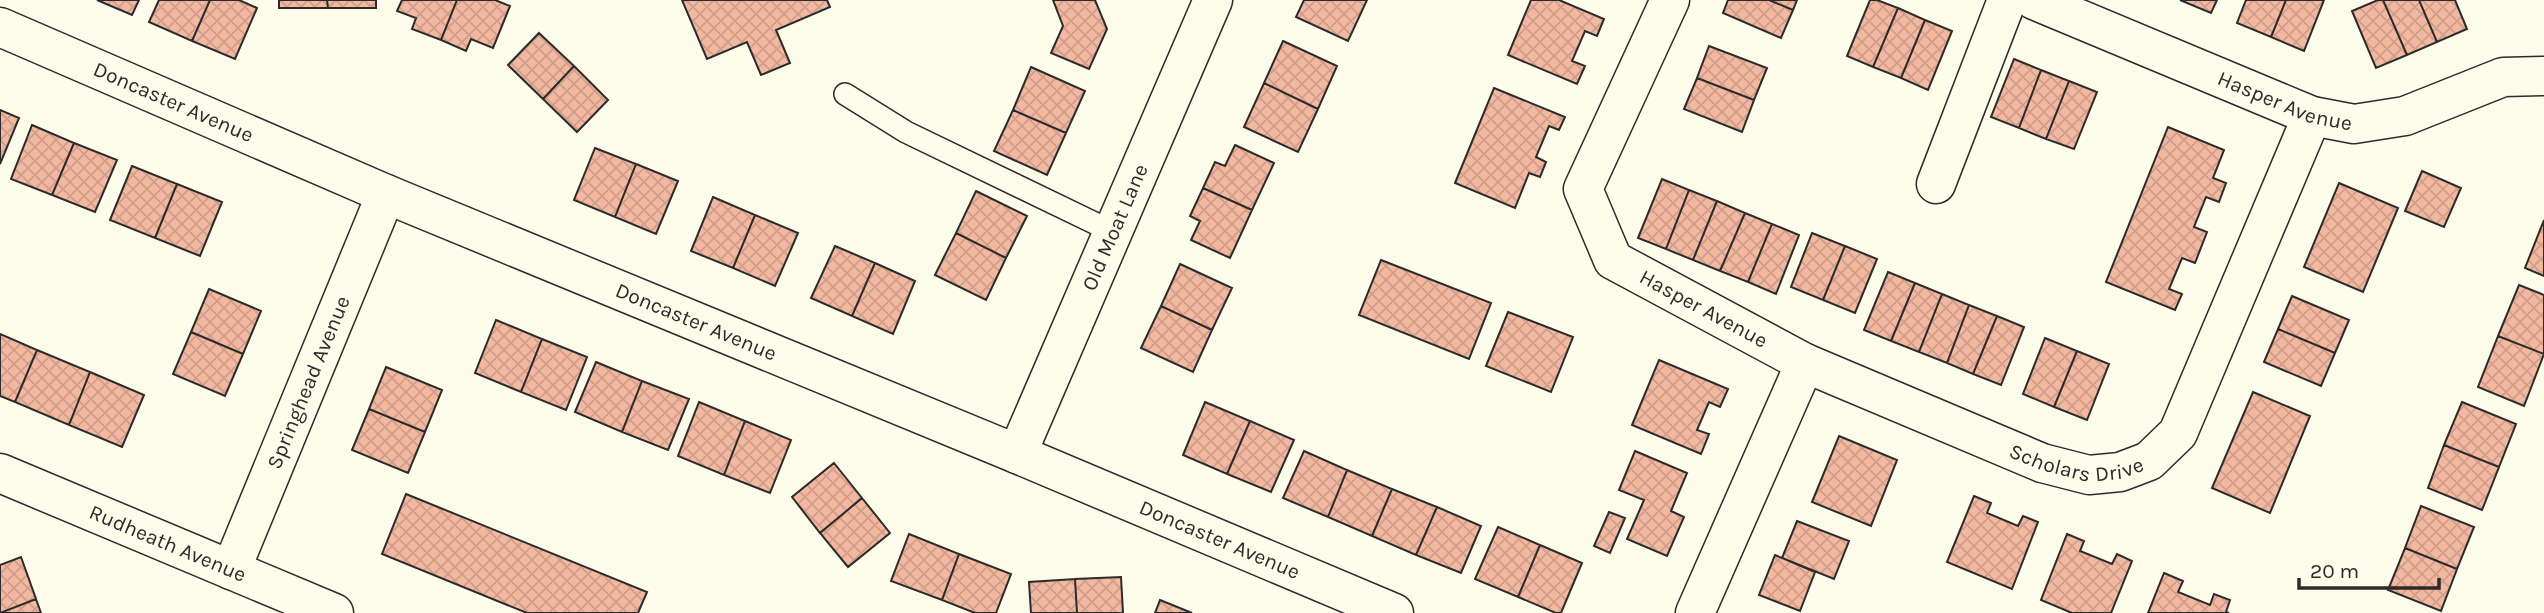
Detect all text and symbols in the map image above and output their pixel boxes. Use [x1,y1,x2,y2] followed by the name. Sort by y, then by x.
[90,57,257,147] street label: Doncaster Avenue
[2214,66,2354,135] street label: Hasper Avenue
[1077,160,1153,294] street label: Old Moat Lane
[1636,265,1772,353] street label: Hasper Avenue
[612,278,780,366] street label: Doncaster Avenue
[262,292,355,472] street label: Springhead Avenue
[2006,439,2147,487] street label: Scholars Drive
[1136,495,1304,584] street label: Doncaster Avenue
[86,500,250,587] street label: Rudheath Avenue
[2299,546,2439,590] scale bar
[2310,559,2359,583] text: 20 m

